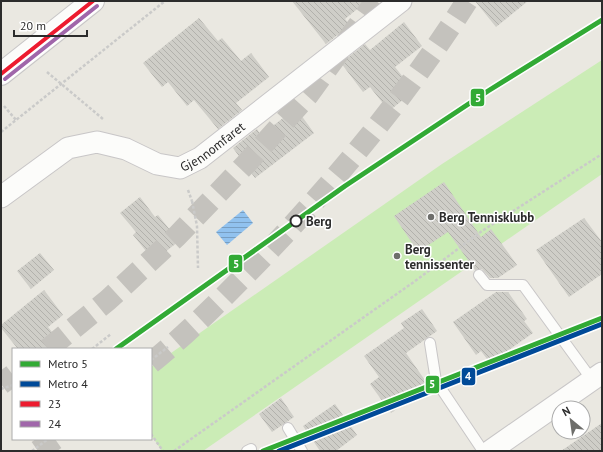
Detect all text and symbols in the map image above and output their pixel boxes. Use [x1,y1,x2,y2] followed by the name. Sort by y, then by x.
[14,12,87,38] scale bar
[20,18,46,33] text: 20 m
[470,88,485,107] line badge: 5
[475,91,481,105] text: 5
[177,118,249,176] street label: Gjennomfaret
[439,209,534,226] place label: Berg Tennisklubb
[426,212,436,222] marker: Berg Tennisklubb
[306,213,332,230] place label: Berg
[289,214,303,228] marker: Berg
[405,241,474,273] place label: Berg tennissenter
[392,251,402,261] marker: Berg tennissenter
[228,254,243,273] line badge: 5
[233,257,239,271] text: 5
[12,348,152,440] legend
[48,356,88,371] text: Metro 5
[461,367,476,386] line badge: 4
[465,369,472,383] text: 4
[425,375,440,394] line badge: 5
[48,376,88,391] text: Metro 4
[429,377,435,391] text: 5
[48,396,61,411] text: 23
[551,400,591,440] north arrow
[560,403,573,419] text: N
[48,416,62,431] text: 24

